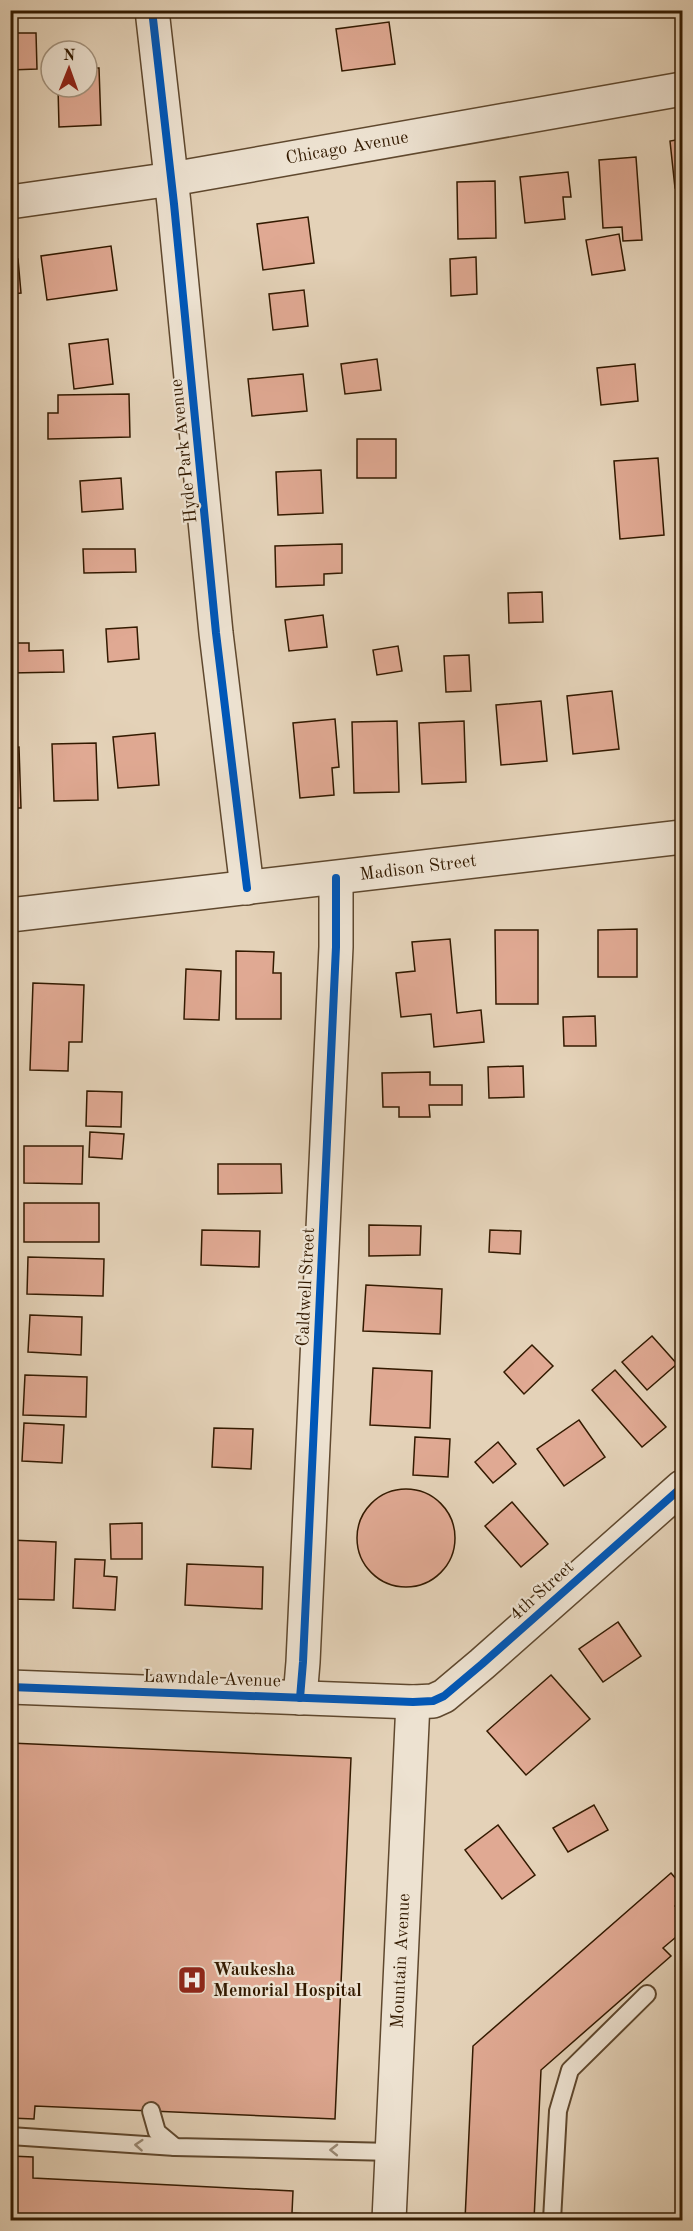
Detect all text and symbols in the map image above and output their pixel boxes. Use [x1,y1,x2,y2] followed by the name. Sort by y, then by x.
[39,39,99,99] north arrow
[63,48,76,64] text: N
[284,128,410,168] street label: Chicago Avenue
[167,378,201,524] street label: Hyde Park Avenue
[359,852,477,884] street label: Madison Street
[294,1227,318,1347] street label: Caldwell Street
[507,1558,577,1624] street label: 4th Street
[143,1668,281,1690] street label: Lawndale Avenue
[388,1893,414,2029] street label: Mountain Avenue
[213,1961,362,2000] place label: Waukesha Memorial Hospital
[176,1964,208,1996] hospital icon: Waukesha Memorial Hospital
[135,2138,144,2151] one-way arrow
[330,2144,339,2157] one-way arrow

